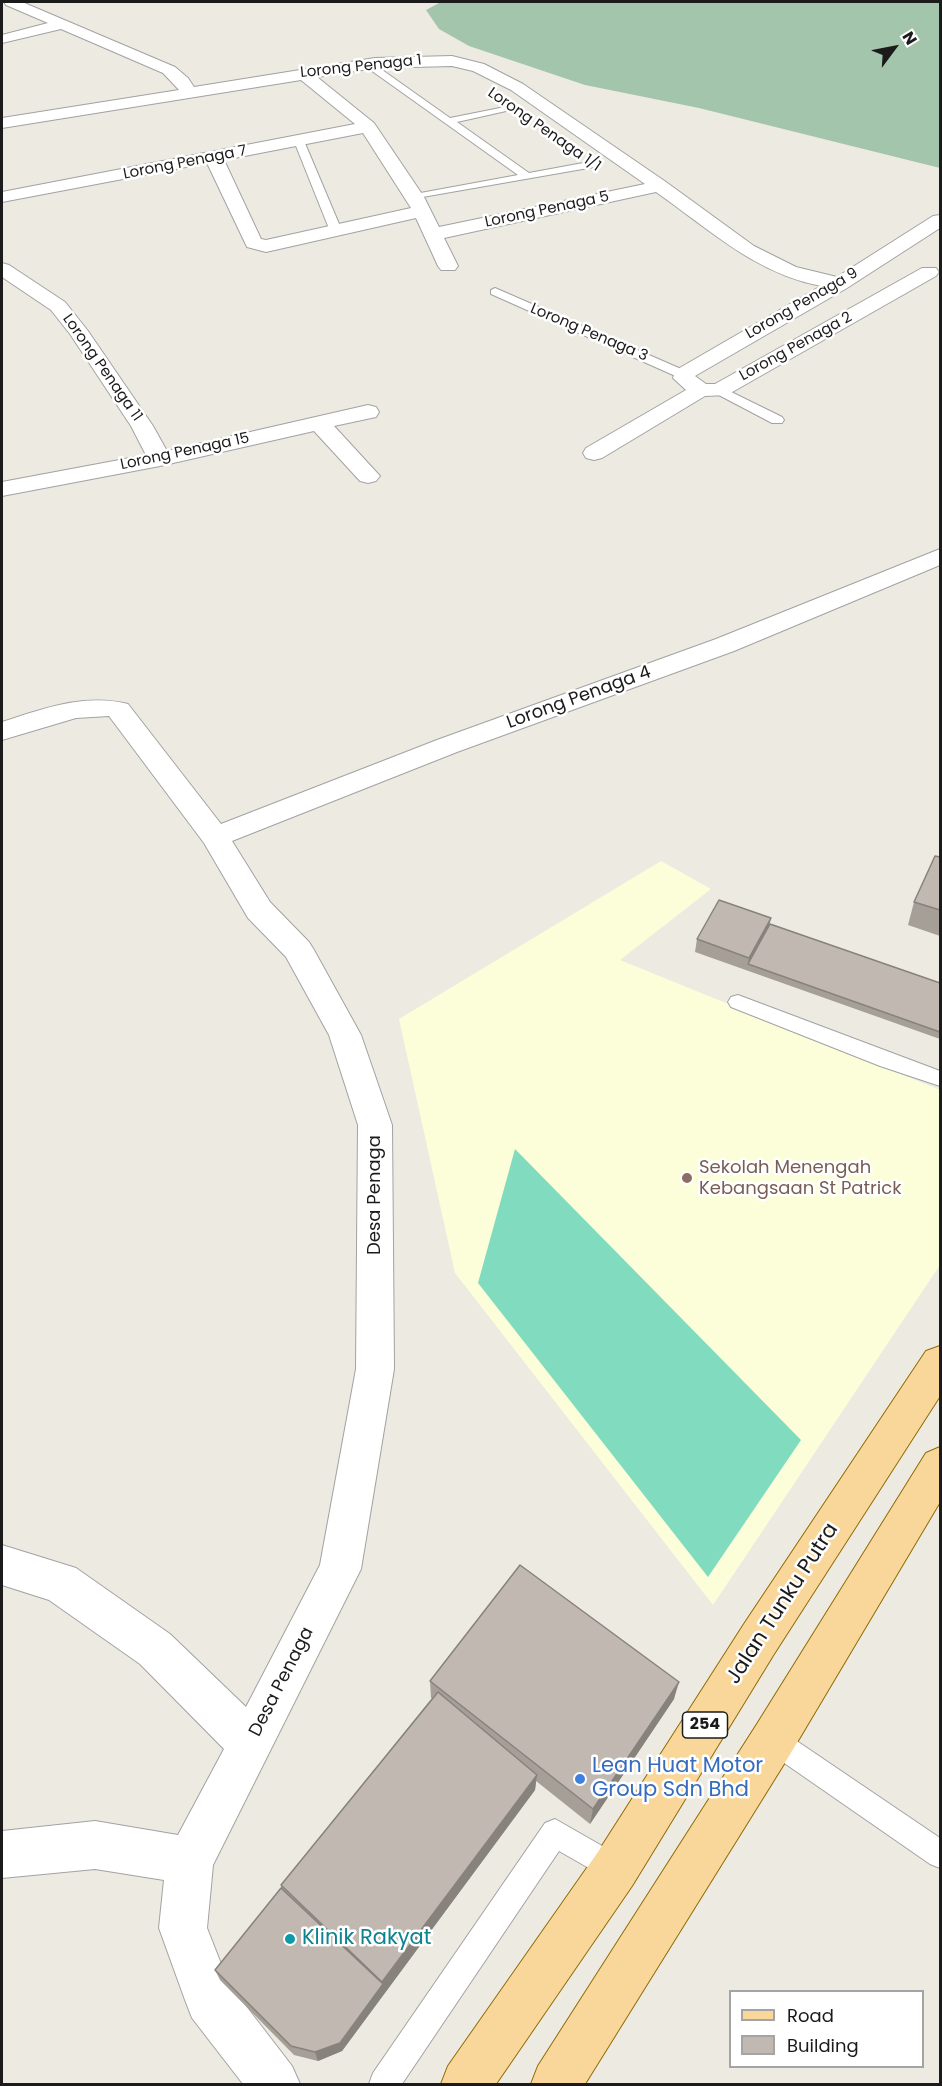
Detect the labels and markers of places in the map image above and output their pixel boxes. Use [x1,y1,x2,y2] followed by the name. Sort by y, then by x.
[699,1157,901,1200] place label: Sekolah Menengah Kebangsaan St Patrick
[680,1171,694,1185] marker: Sekolah Menengah Kebangsaan St Patrick
[592,1754,763,1804] place label: Lean Huat Motor Group Sdn Bhd
[573,1772,587,1786] marker: Lean Huat Motor Group Sdn Bhd
[302,1926,431,1952] place label: Klinik Rakyat
[283,1932,297,1946] marker: Klinik Rakyat

